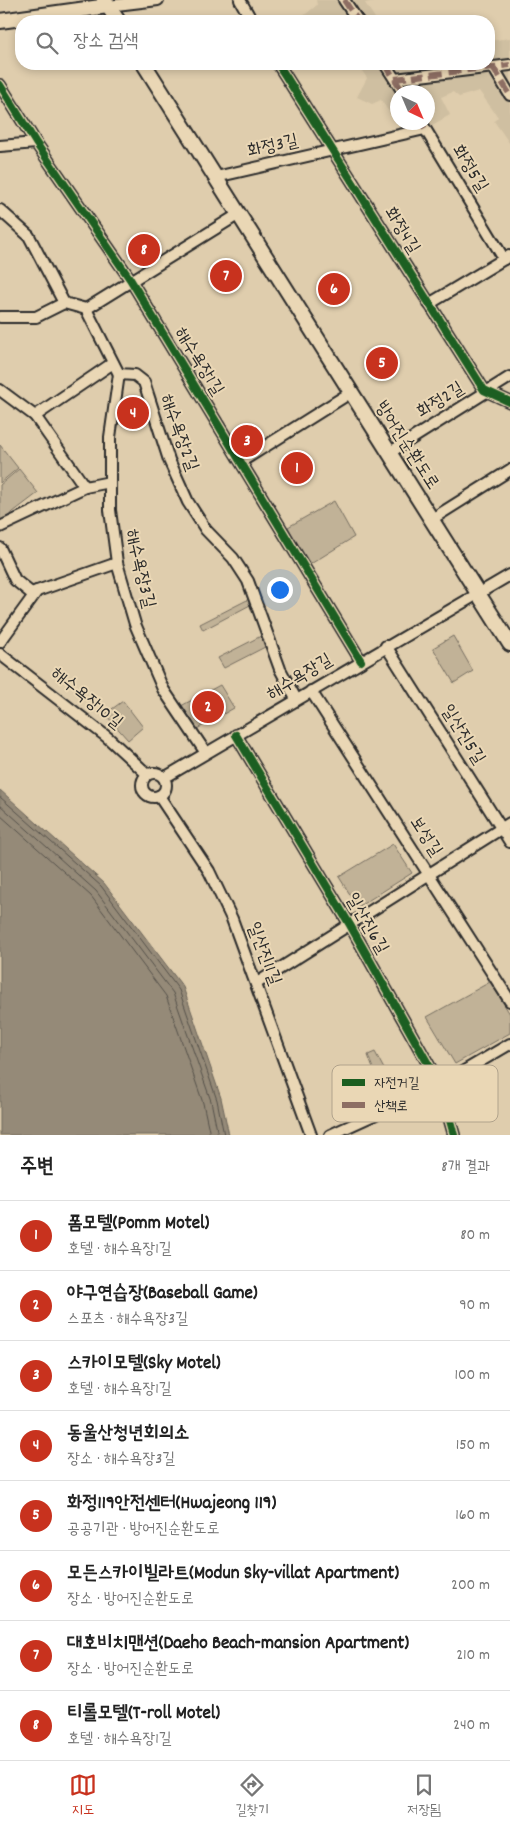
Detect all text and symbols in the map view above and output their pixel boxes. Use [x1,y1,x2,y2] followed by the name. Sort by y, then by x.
[15,15,495,70] search box
[33,29,61,57] icon: search
[73,29,139,56] text: 장소 검색
[390,85,435,130] north arrow
[245,129,301,165] street label: 화정3길
[445,140,494,198] street label: 화정5길
[377,203,425,260] street label: 화정4길
[128,231,160,269] pin: 8
[210,257,242,295] pin: 7
[318,270,350,308] pin: 6
[167,323,229,401] street label: 해수욕장1길
[366,344,398,382] pin: 5
[413,377,470,425] street label: 화정2길
[153,391,204,475] street label: 해수욕장2길
[117,394,149,432] pin: 4
[368,397,444,495] street label: 방어진순환도로
[231,422,263,460] pin: 3
[281,449,313,487] pin: 1
[118,527,160,611] street label: 해수욕장3길
[267,577,293,603] your location
[263,648,338,707] street label: 해수욕장길
[45,662,128,736] street label: 해수욕장10길
[192,688,224,726] pin: 2
[434,700,490,770] street label: 일산진5길
[403,812,448,862] street label: 보성길
[338,889,394,960] street label: 일산진6길
[240,919,287,990] street label: 일산진11길
[332,1065,498,1122] legend
[374,1074,420,1094] text: 자전거길
[374,1097,408,1117] text: 산책로
[20,1153,54,1183] text: 주변
[441,1156,490,1179] text: 8개 결과
[67,1211,209,1238] text: 폼모텔(Pomm Motel)
[34,1224,38,1247] text: 1
[460,1224,490,1247] text: 80 m
[67,1238,172,1261] text: 호텔 · 해수욕장1길
[67,1281,258,1308] text: 야구연습장(Baseball Game)
[33,1294,40,1317] text: 2
[459,1294,490,1317] text: 90 m
[67,1308,188,1331] text: 스포츠 · 해수욕장3길
[67,1351,221,1378] text: 스카이모텔(Sky Motel)
[32,1364,40,1387] text: 3
[454,1364,490,1387] text: 100 m
[67,1378,172,1401] text: 호텔 · 해수욕장1길
[67,1421,189,1448] text: 동울산청년회의소
[33,1434,39,1457] text: 4
[456,1434,490,1457] text: 150 m
[67,1448,175,1471] text: 장소 · 해수욕장3길
[67,1491,276,1518] text: 화정119안전센터(Hwajeong 119)
[32,1504,40,1527] text: 5
[455,1504,490,1527] text: 160 m
[67,1518,220,1541] text: 공공기관 · 방어진순환도로
[67,1561,399,1588] text: 모든스카이빌라트(Modun Sky-villat Apartment)
[32,1574,40,1597] text: 6
[451,1574,490,1597] text: 200 m
[67,1588,194,1611] text: 장소 · 방어진순환도로
[67,1631,409,1658] text: 대호비치맨션(Daeho Beach-mansion Apartment)
[33,1644,39,1667] text: 7
[456,1644,490,1667] text: 210 m
[67,1658,194,1681] text: 장소 · 방어진순환도로
[67,1701,220,1728] text: 티롤모텔(T-roll Motel)
[33,1714,39,1737] text: 8
[453,1714,490,1737] text: 240 m
[67,1728,172,1751] text: 호텔 · 해수욕장1길
[69,1771,97,1821] tab: 지도
[235,1771,269,1821] tab: 길찾기
[407,1771,441,1821] tab: 저장됨

